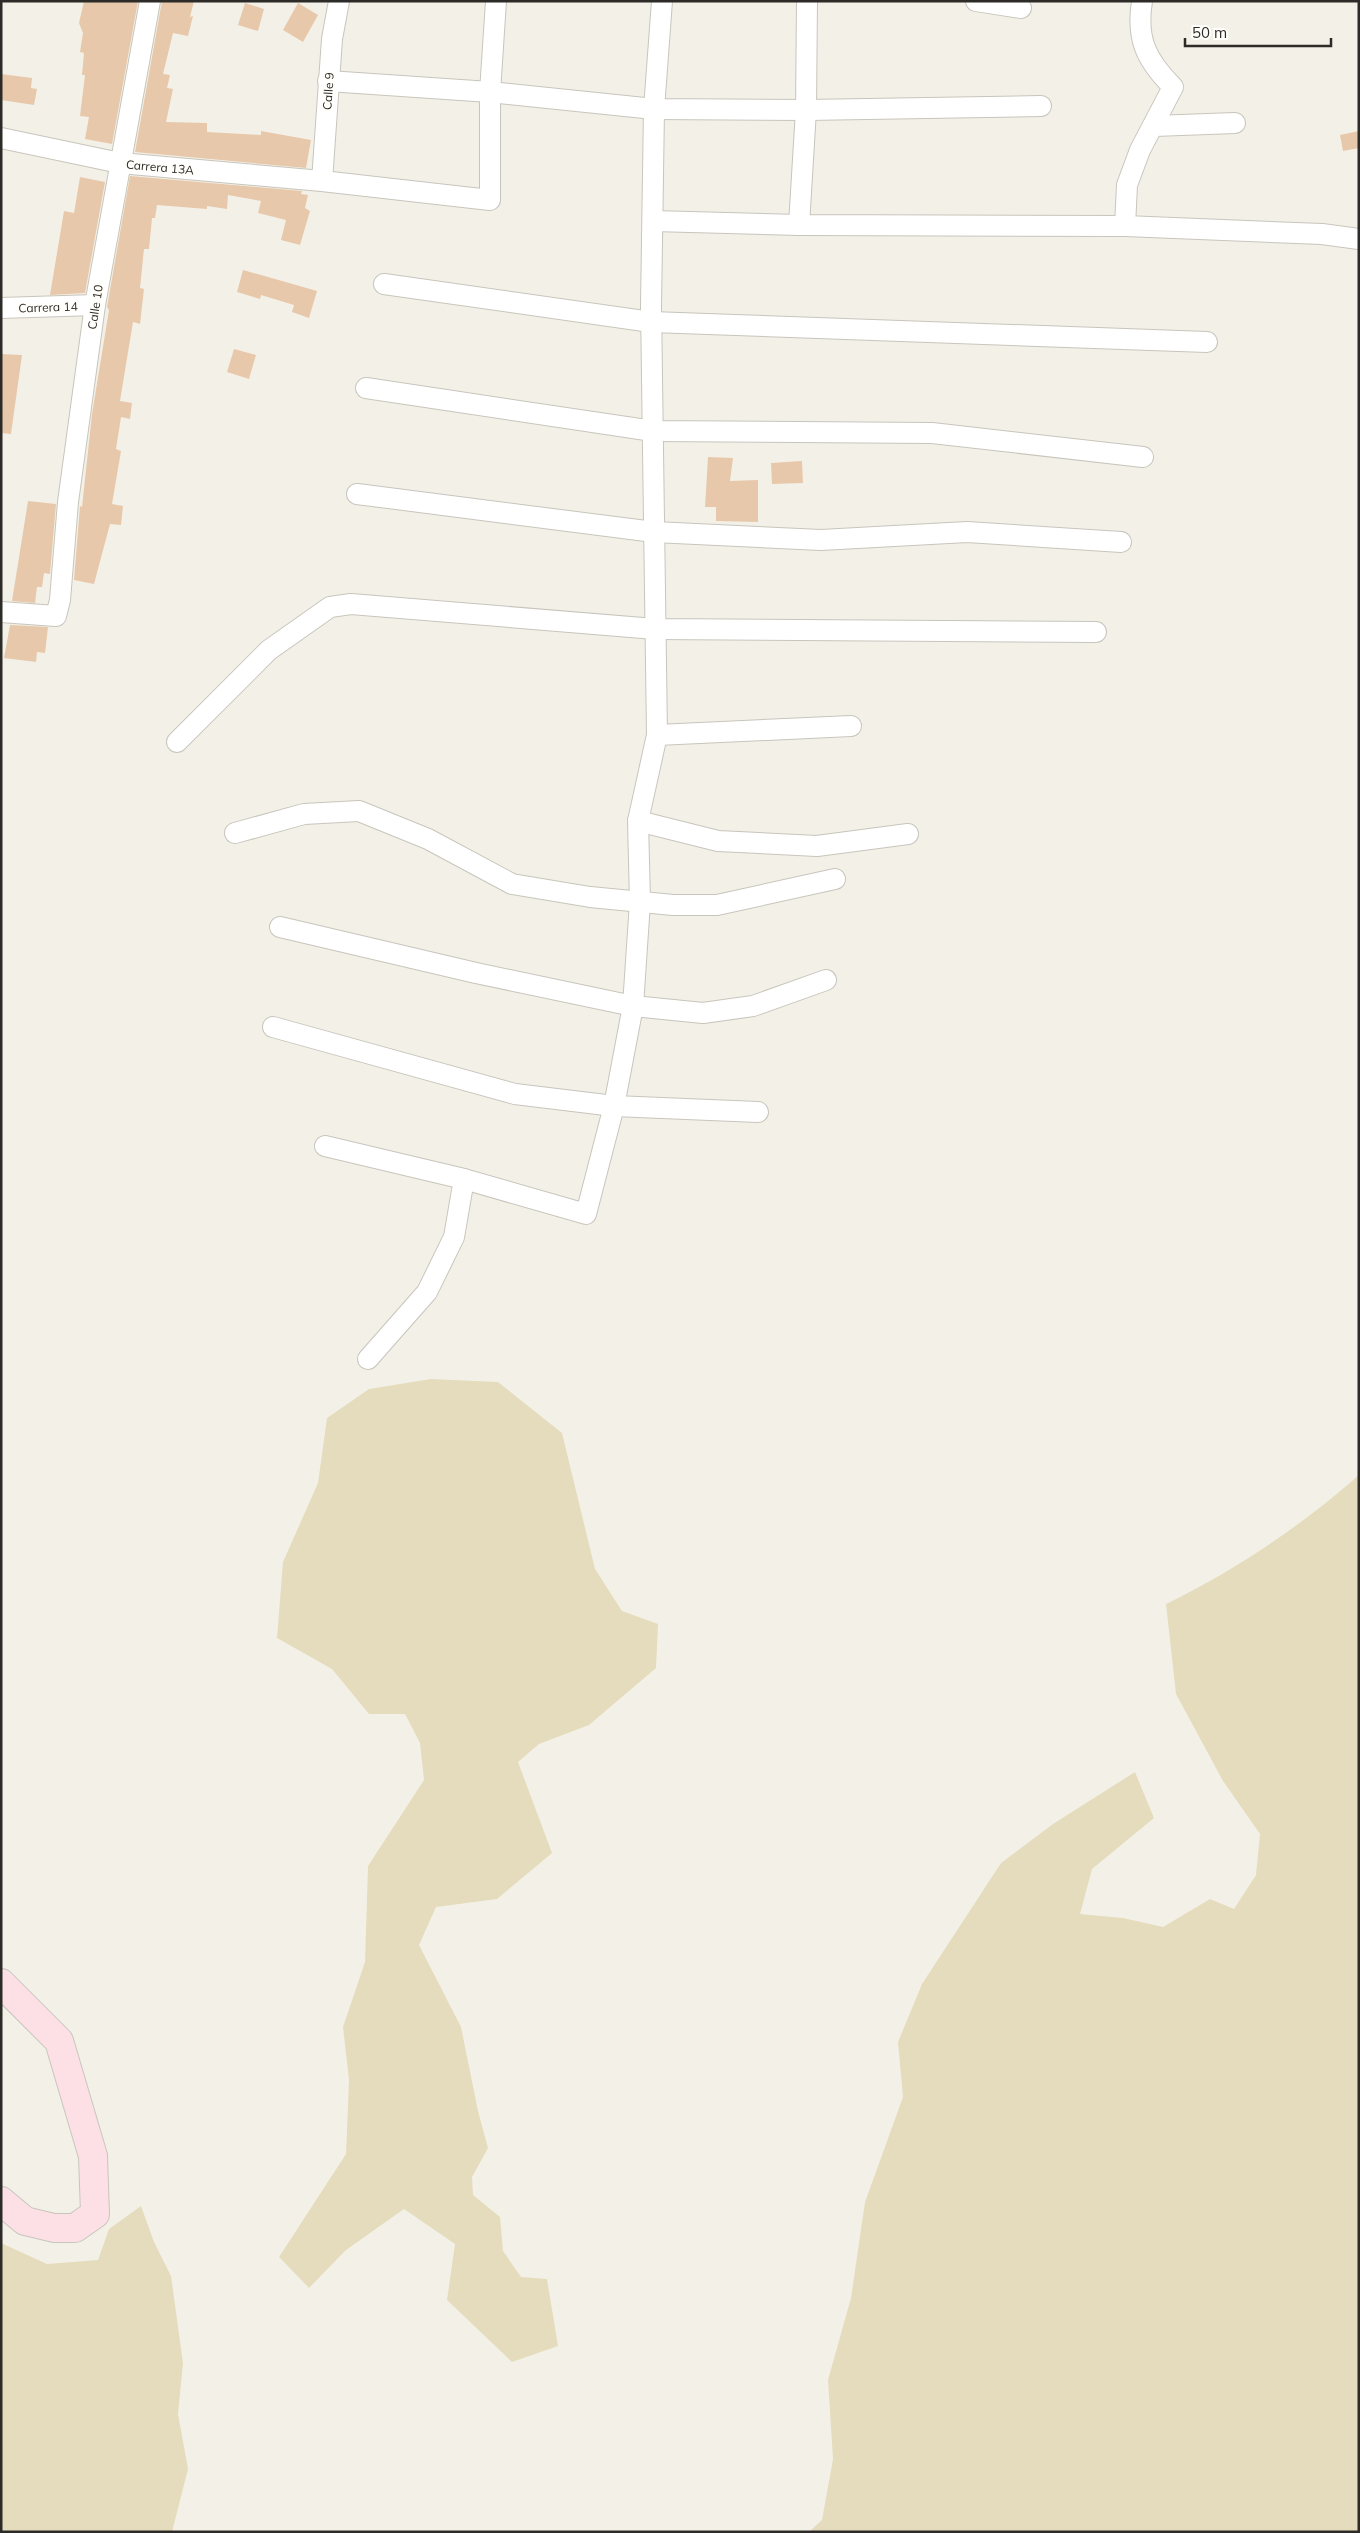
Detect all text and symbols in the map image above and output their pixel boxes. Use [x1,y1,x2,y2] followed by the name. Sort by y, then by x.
[1185,15,1331,47] scale bar
[1192,23,1227,42] text: 50 m
[319,72,337,110] street label: Calle 9
[125,157,195,177] street label: Carrera 13A
[84,284,106,330] street label: Calle 10
[18,298,78,316] street label: Carrera 14

